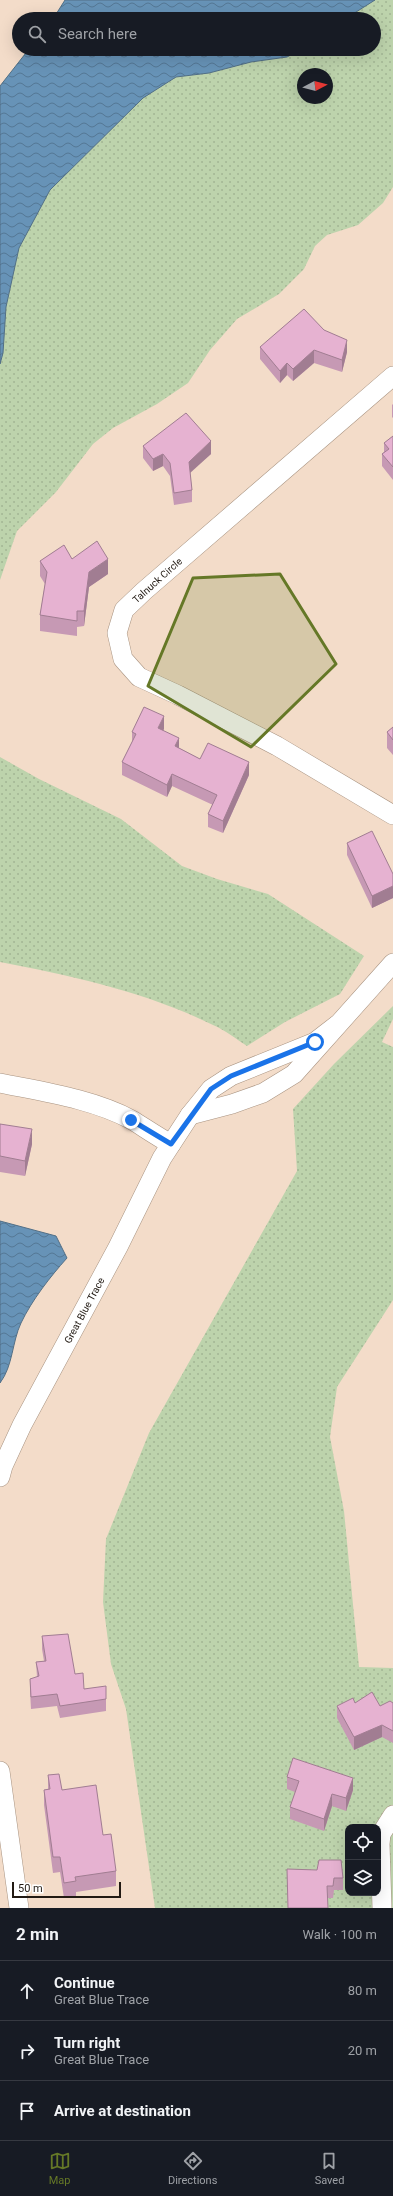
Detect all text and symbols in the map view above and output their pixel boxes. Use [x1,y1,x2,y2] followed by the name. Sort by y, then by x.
[12,12,381,56] search box
[26,23,48,45] icon: search
[58,25,137,43] text: Search here
[297,68,333,104] north arrow
[131,555,184,605] street label: Talnuck Circle
[306,1033,324,1051] route start
[122,1111,140,1129] route end
[62,1276,107,1345] street label: Great Blue Trace
[345,1824,381,1896] map controls
[345,1824,381,1860] button: locate
[345,1860,381,1896] button: layers
[12,1880,121,1899] scale bar
[18,1882,43,1895] text: 50 m
[16,1924,59,1944] text: 2 min
[302,1927,377,1942] text: Walk · 100 m
[54,1974,115,1992] text: Continue
[16,1980,38,2002] icon: ahead
[348,1983,377,1998] text: 80 m
[54,1992,149,2007] text: Great Blue Trace
[54,2034,120,2052] text: Turn right
[16,2040,38,2062] icon: right
[348,2043,377,2058] text: 20 m
[54,2052,149,2067] text: Great Blue Trace
[16,2100,38,2122] icon: arrive
[54,2102,191,2120] text: Arrive at destination
[49,2150,71,2187] tab: Map
[168,2150,217,2187] tab: Directions
[315,2150,344,2187] tab: Saved

